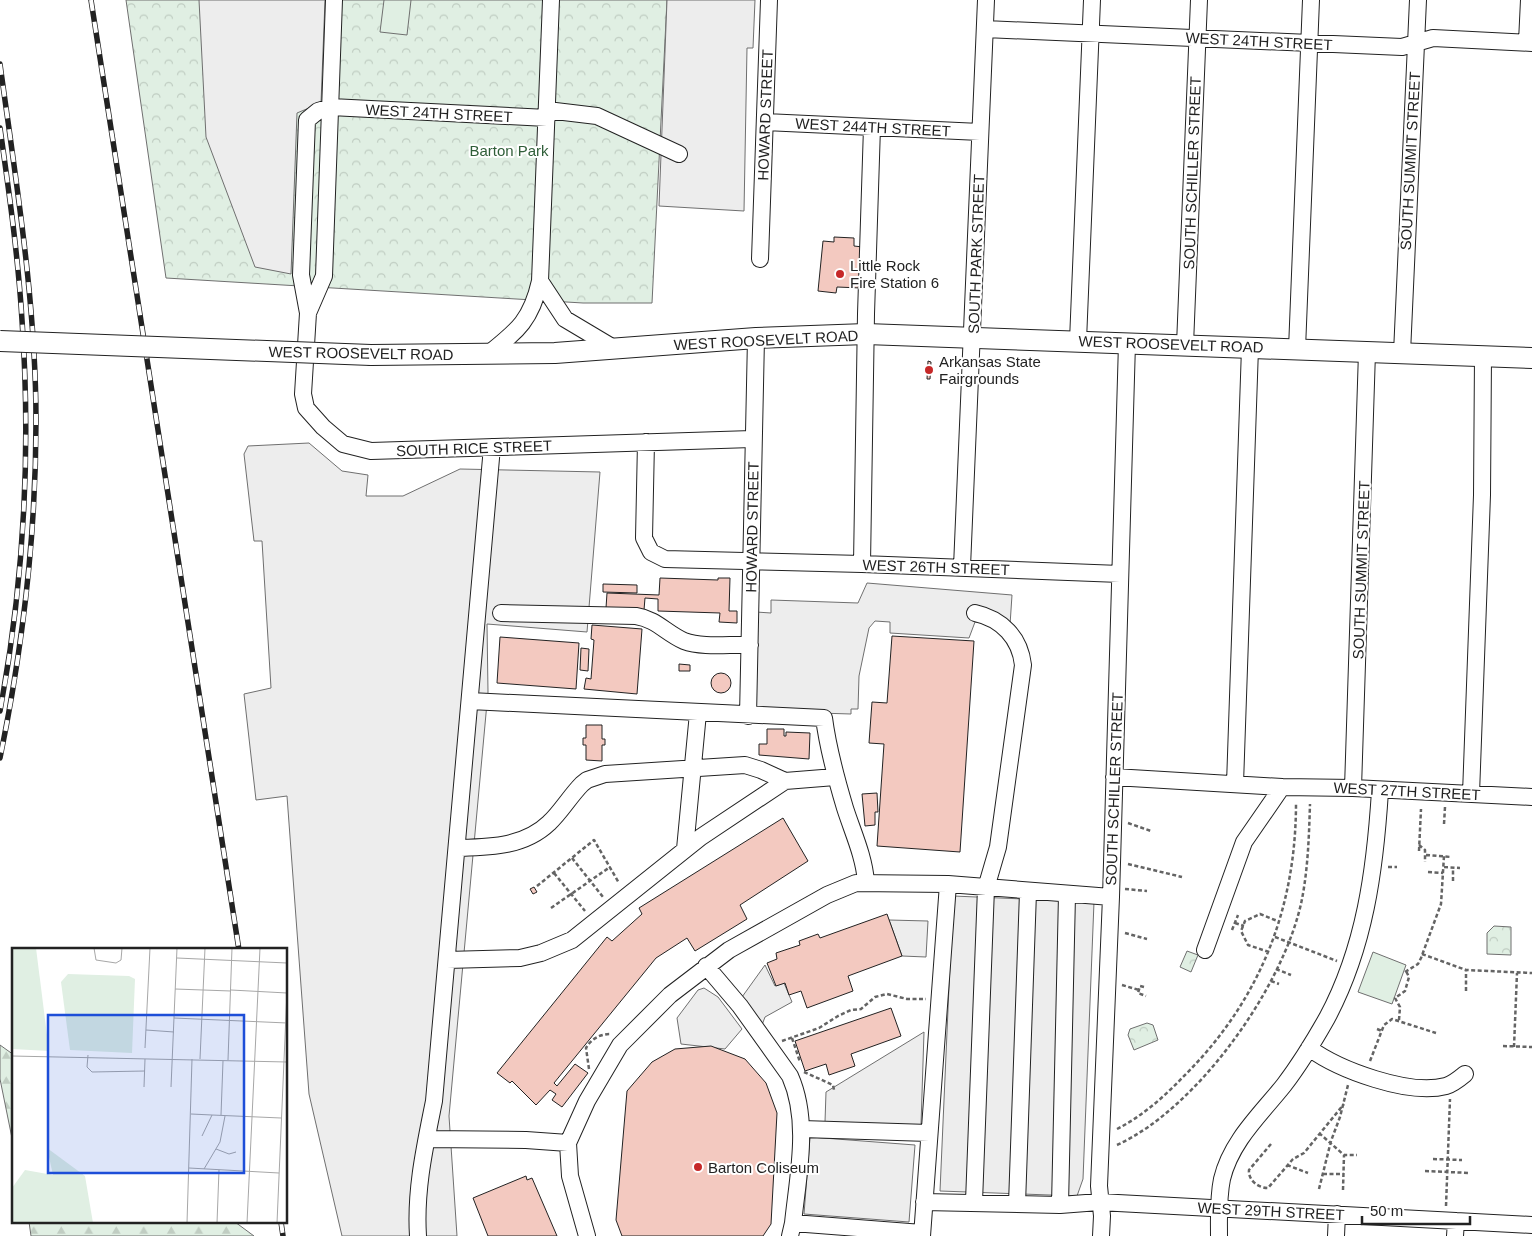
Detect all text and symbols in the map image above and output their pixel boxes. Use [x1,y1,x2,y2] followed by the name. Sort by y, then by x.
[1185,29,1333,53] street label: WEST 24TH STREET
[754,49,776,181] street label: HOWARD STREET
[1397,71,1423,251] street label: SOUTH SUMMIT STREET
[1180,76,1204,270] street label: SOUTH SCHILLER STREET
[365,101,513,125] street label: WEST 24TH STREET
[795,114,951,140] street label: WEST 244TH STREET
[469,142,549,159] park label: Barton Park
[965,174,987,334] street label: SOUTH PARK STREET
[850,257,939,291] place label: Little Rock Fire Station 6
[834,268,846,280] marker: Little Rock Fire Station 6
[673,327,859,353] street label: WEST ROOSEVELT ROAD
[1078,332,1264,356] street label: WEST ROOSEVELT ROAD
[268,343,454,363] street label: WEST ROOSEVELT ROAD
[939,353,1041,387] place label: Arkansas State Fairgrounds
[923,364,935,376] marker: Arkansas State Fairgrounds
[396,437,552,459] street label: SOUTH RICE STREET
[742,461,762,593] street label: HOWARD STREET
[1349,480,1373,660] street label: SOUTH SUMMIT STREET
[862,556,1010,578] street label: WEST 26TH STREET
[1102,692,1126,886] street label: SOUTH SCHILLER STREET
[1333,779,1481,803] street label: WEST 27TH STREET
[12,948,288,1224] inset map
[708,1159,819,1176] place label: Barton Coliseum
[692,1161,704,1173] marker: Barton Coliseum
[1362,1194,1470,1226] scale bar
[1197,1199,1345,1223] street label: WEST 29TH STREET
[1370,1202,1403,1219] text: 50 m

